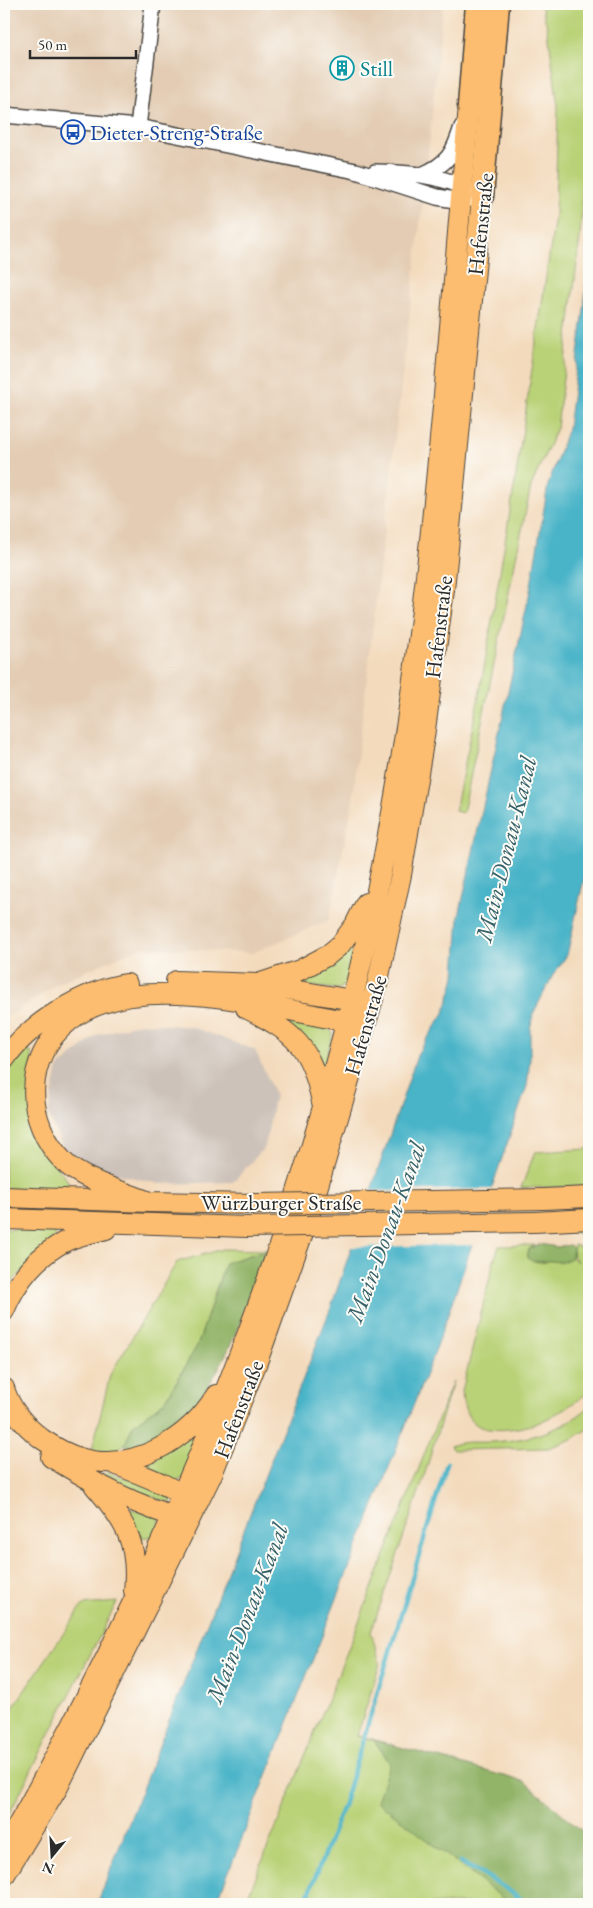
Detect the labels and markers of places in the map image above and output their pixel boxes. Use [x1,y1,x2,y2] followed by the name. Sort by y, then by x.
[360,54,393,83] place label: Still
[329,55,355,81] building icon: Still
[90,118,263,147] place label: Dieter-Streng-Straße
[60,119,86,145] bus stop icon: Dieter-Streng-Straße

